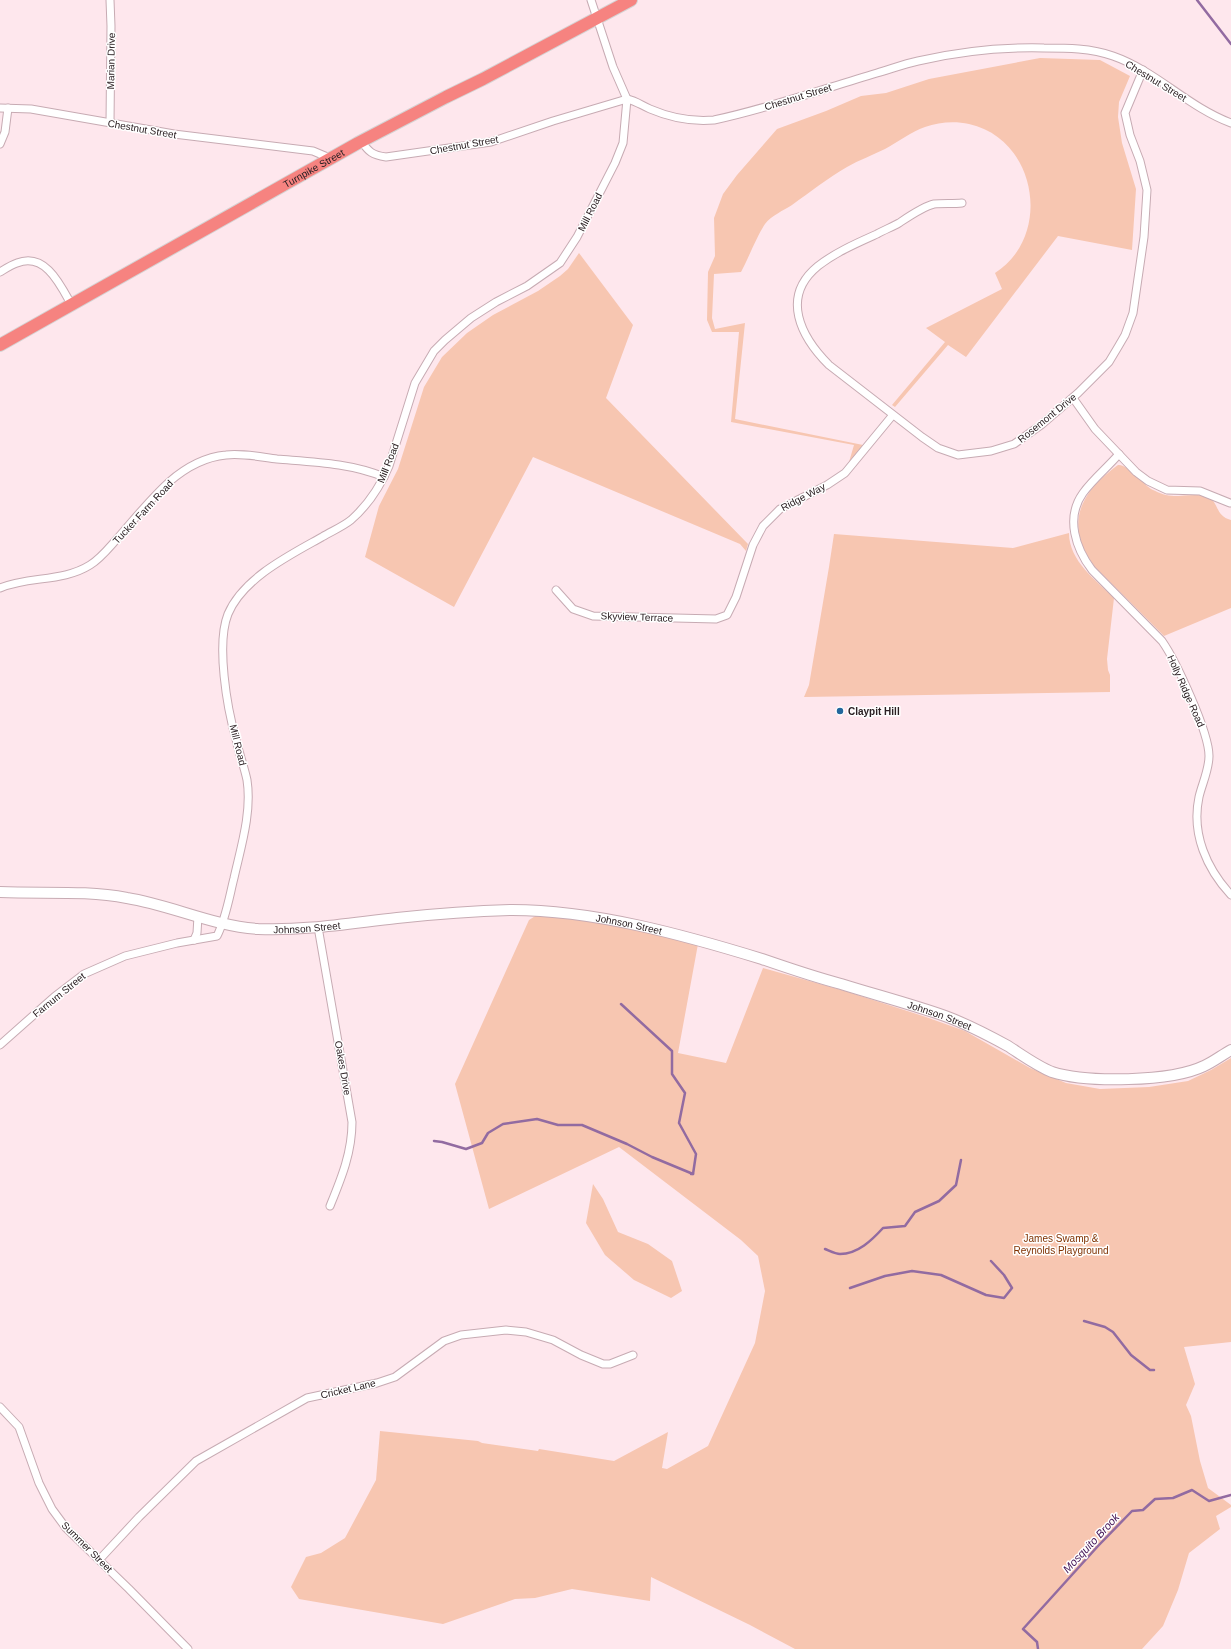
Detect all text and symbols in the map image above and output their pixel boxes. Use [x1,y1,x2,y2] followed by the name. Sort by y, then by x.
[105,32,117,89] street label: Marian Drive
[1123,58,1189,104] street label: Chestnut Street
[763,82,833,112] street label: Chestnut Street
[107,118,177,140] street label: Chestnut Street
[429,134,499,156] street label: Chestnut Street
[281,146,346,190] street label: Turnpike Street
[576,191,604,233] street label: Mill Road
[1016,391,1079,445] street label: Rosemont Drive
[375,442,401,484] street label: Mill Road
[111,478,175,546] street label: Tucker Farm Road
[779,481,827,513] street label: Ridge Way
[601,610,674,624] street label: Skyview Terrace
[1165,653,1207,729] street label: Holly Ridge Road
[835,706,845,716] marker: Claypit Hill
[848,706,900,717] place label: Claypit Hill
[228,723,248,767] street label: Mill Road
[595,912,663,936] street label: Johnson Street
[273,919,341,935] street label: Johnson Street
[31,970,87,1019] street label: Farnum Street
[906,999,974,1032] street label: Johnson Street
[333,1040,353,1096] street label: Oakes Drive
[1013,1233,1109,1256] park label: James Swamp & Reynolds Playground
[319,1377,377,1401] street label: Cricket Lane
[1061,1511,1122,1575] water label: Mosquito Brook
[59,1519,115,1575] street label: Summer Street

